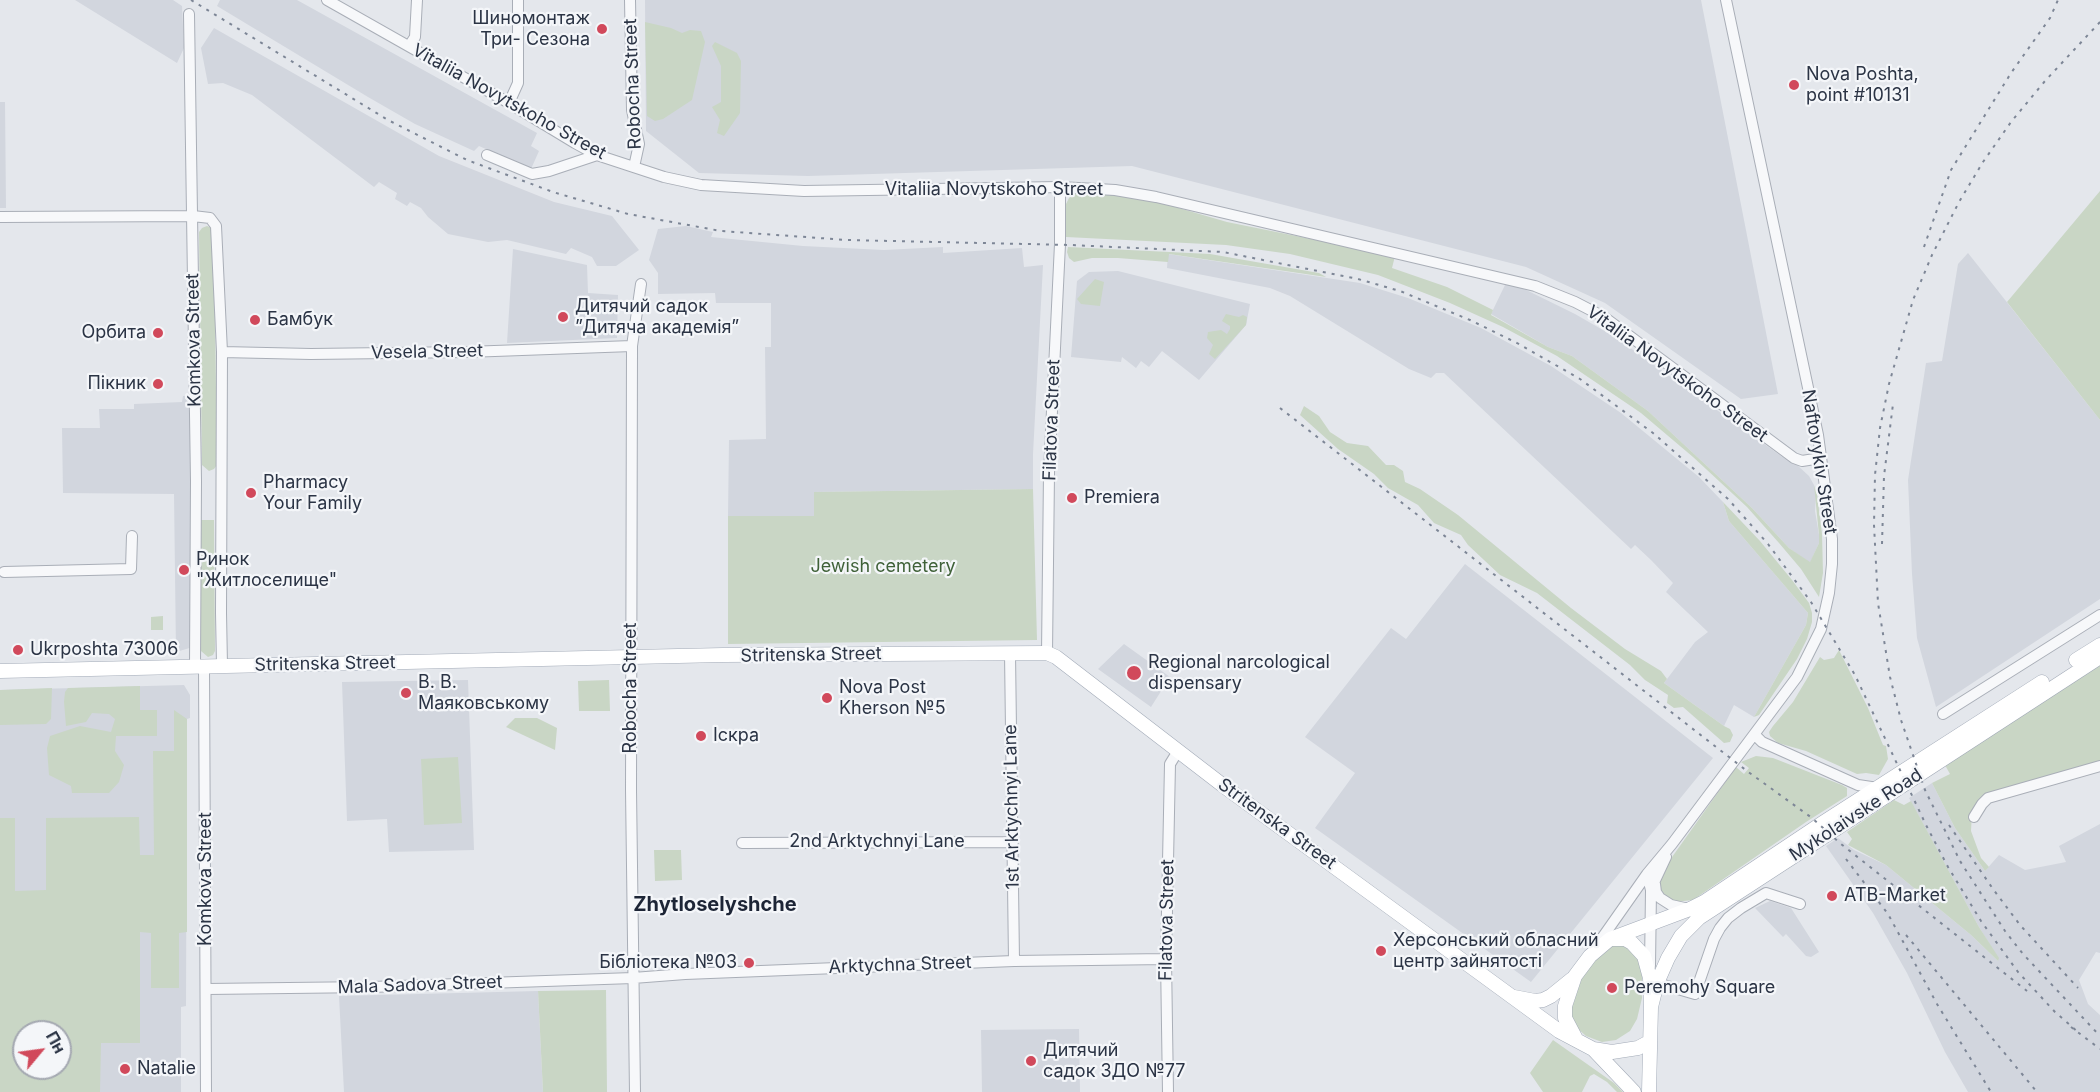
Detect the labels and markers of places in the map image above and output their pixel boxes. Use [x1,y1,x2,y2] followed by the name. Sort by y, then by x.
[472,8,590,50] place label: Шиномонтаж Три- Сезона
[595,22,609,36] marker: Шиномонтаж Три- Сезона
[1806,64,1919,106] place label: Nova Poshta, point #10131
[1787,78,1801,92] marker: Nova Poshta, point #10131
[575,296,739,338] place label: Дитячий садок ”Дитяча академія”
[267,309,333,331] place label: Бамбук
[556,310,570,324] marker: Дитячий садок ”Дитяча академія”
[248,313,262,327] marker: Бамбук
[81,322,146,344] place label: Орбита
[151,326,165,340] marker: Орбита
[87,373,146,395] place label: Пікник
[151,377,165,391] marker: Пікник
[263,472,362,514] place label: Pharmacy Your Family
[244,486,258,500] marker: Pharmacy Your Family
[1084,487,1160,509] place label: Premiera
[1065,491,1079,505] marker: Premiera
[196,549,337,592] place label: Ринок "Житлоселище"
[177,563,191,577] marker: Ринок "Житлоселище"
[30,639,178,661] place label: Ukrposhta 73006
[11,643,25,657] marker: Ukrposhta 73006
[1148,652,1330,694] place label: Regional narcological dispensary
[1125,664,1143,682] marker: Regional narcological dispensary
[418,672,549,714] place label: В. В. Маяковському
[839,677,946,720] place label: Nova Post Kherson №5
[399,686,413,700] marker: В. В. Маяковському
[820,691,834,705] marker: Nova Post Kherson №5
[713,725,759,747] place label: Іскра
[694,729,708,743] marker: Іскра
[1844,885,1946,907] place label: ATB-Market
[1825,889,1839,903] marker: ATB-Market
[1393,930,1599,972] place label: Херсонський обласний центр зайнятості
[1374,944,1388,958] marker: Херсонський обласний центр зайнятості
[599,952,737,974] place label: Бібліотека №03
[742,956,756,970] marker: Бібліотека №03
[1624,977,1775,999] place label: Peremohy Square
[1605,981,1619,995] marker: Peremohy Square
[1043,1040,1186,1082] place label: Дитячий садок ЗДО №77
[1024,1054,1038,1068] marker: Дитячий садок ЗДО №77
[137,1058,196,1080] place label: Natalie
[118,1062,132,1076] marker: Natalie

